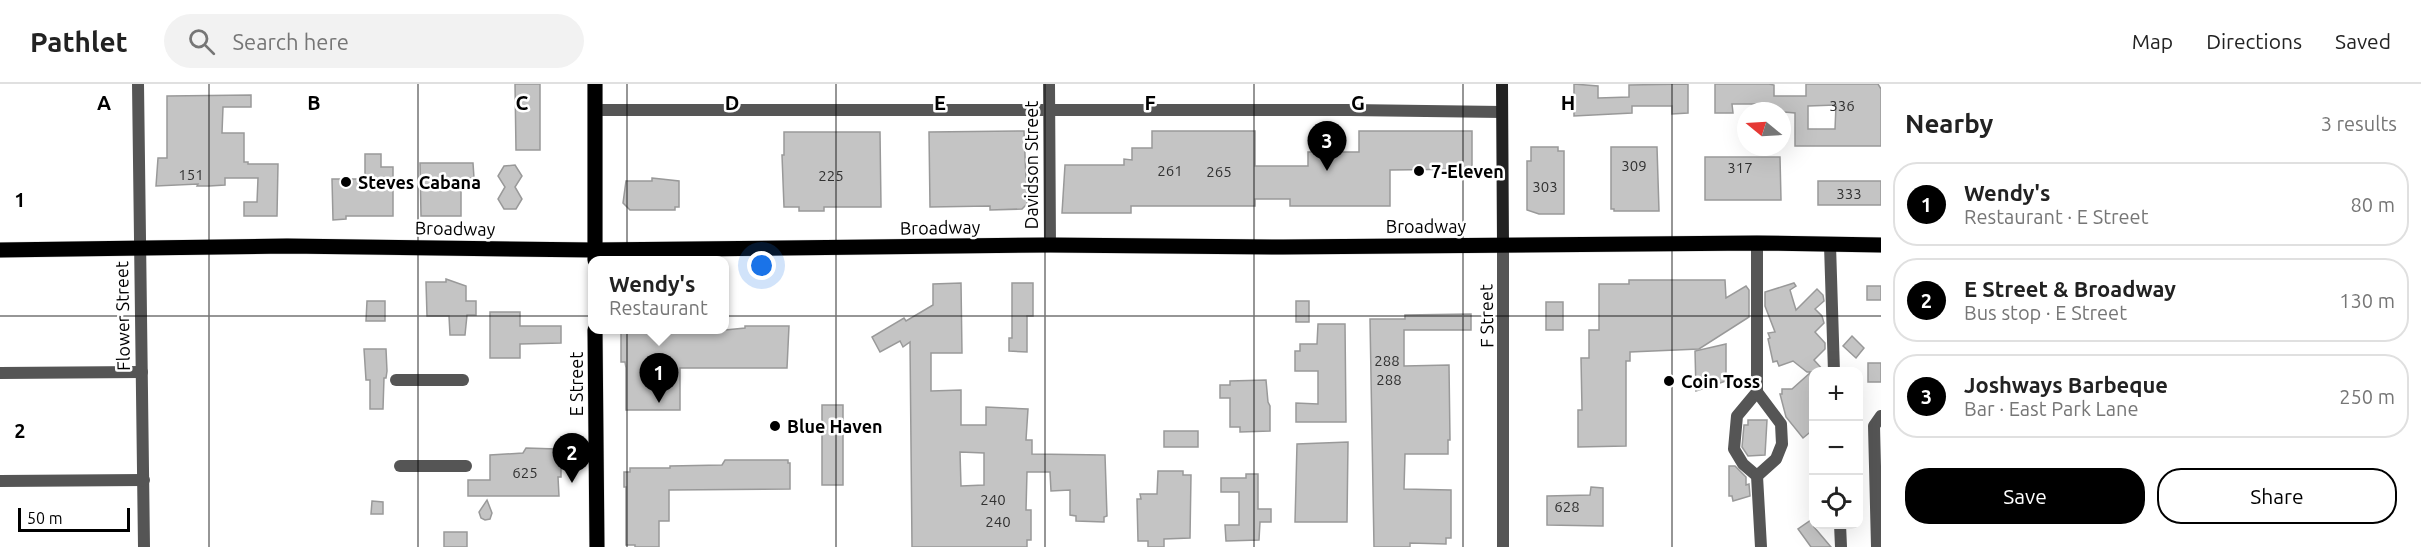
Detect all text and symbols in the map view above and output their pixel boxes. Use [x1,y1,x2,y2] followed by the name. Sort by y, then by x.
[164,14,584,68] search box
[185,25,218,58] icon: search
[30,26,128,57] text: Pathlet
[233,29,349,54] text: Search here
[2132,29,2173,53] text: Map
[2206,29,2302,53] text: Directions
[2335,29,2391,53] text: Saved
[97,91,111,114] text: A
[307,91,321,114] text: B
[516,91,529,114] text: C
[725,91,739,114] text: D
[934,91,946,114] text: E
[1144,91,1156,114] text: F
[1351,91,1365,114] text: G
[1561,91,1575,114] text: H
[1829,97,1855,114] house number: 336
[1021,101,1041,229] street label: Davidson Street
[1737,102,1791,156] north arrow
[1905,109,1993,138] text: Nearby
[2321,112,2397,135] text: 3 results
[1308,122,1346,171] pin: 3
[1621,157,1647,174] house number: 309
[1727,159,1753,176] house number: 317
[1431,161,1504,181] place label: 7-Eleven
[1157,162,1183,179] house number: 261
[1206,163,1232,180] house number: 265
[1412,164,1426,178] marker: 7-Eleven
[178,166,204,183] house number: 151
[818,167,844,184] house number: 225
[358,172,481,192] place label: Steves Cabana
[339,175,353,189] marker: Steves Cabana
[1532,178,1558,195] house number: 303
[1964,180,2050,205] text: Wendy's
[1836,185,1862,202] house number: 333
[14,188,26,211] text: 1
[1921,193,1932,216] text: 1
[2351,193,2395,216] text: 80 m
[1964,205,2149,228] text: Restaurant · E Street
[900,216,981,238] street label: Broadway
[1386,216,1467,236] street label: Broadway
[415,217,496,239] street label: Broadway
[747,251,776,280] your location
[588,256,729,334] popup
[111,261,133,371] street label: Flower Street
[609,271,695,296] text: Wendy's
[1964,276,2176,301] text: E Street & Broadway
[1475,284,1497,348] street label: F Street
[1921,289,1932,312] text: 2
[2339,289,2395,312] text: 130 m
[609,296,708,319] text: Restaurant
[1964,301,2127,324] text: Bus stop · E Street
[566,352,586,416] street label: E Street
[1374,352,1400,369] house number: 288
[640,354,678,403] pin: 1
[1809,367,1863,529] map controls
[1809,367,1863,421] button: +
[1376,371,1402,388] house number: 288
[1681,371,1760,391] place label: Coin Toss
[1964,372,2168,397] text: Joshways Barbeque
[1662,374,1676,388] marker: Coin Toss
[1921,385,1932,408] text: 3
[2339,385,2395,408] text: 250 m
[1964,397,2139,420] text: Bar · East Park Lane
[787,416,883,436] place label: Blue Haven
[14,419,26,442] text: 2
[768,419,782,433] marker: Blue Haven
[1809,421,1863,475] button: −
[552,434,592,483] pin: 2
[512,464,538,481] house number: 625
[1905,468,2145,524] button: Save
[2157,468,2397,524] button: Share
[1809,475,1863,529] button: locate
[980,491,1006,508] house number: 240
[1554,498,1580,515] house number: 628
[18,505,130,532] scale bar
[27,509,63,527] text: 50 m
[985,513,1011,530] house number: 240

